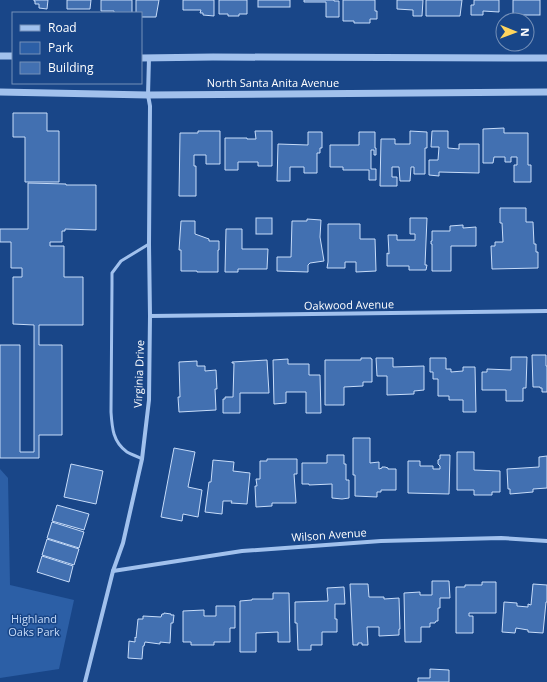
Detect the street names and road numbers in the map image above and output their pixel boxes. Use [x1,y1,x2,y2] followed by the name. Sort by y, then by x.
[207,75,339,90] street label: North Santa Anita Avenue
[304,296,394,313] street label: Oakwood Avenue
[130,340,147,408] street label: Virginia Drive
[291,524,367,545] street label: Wilson Avenue

